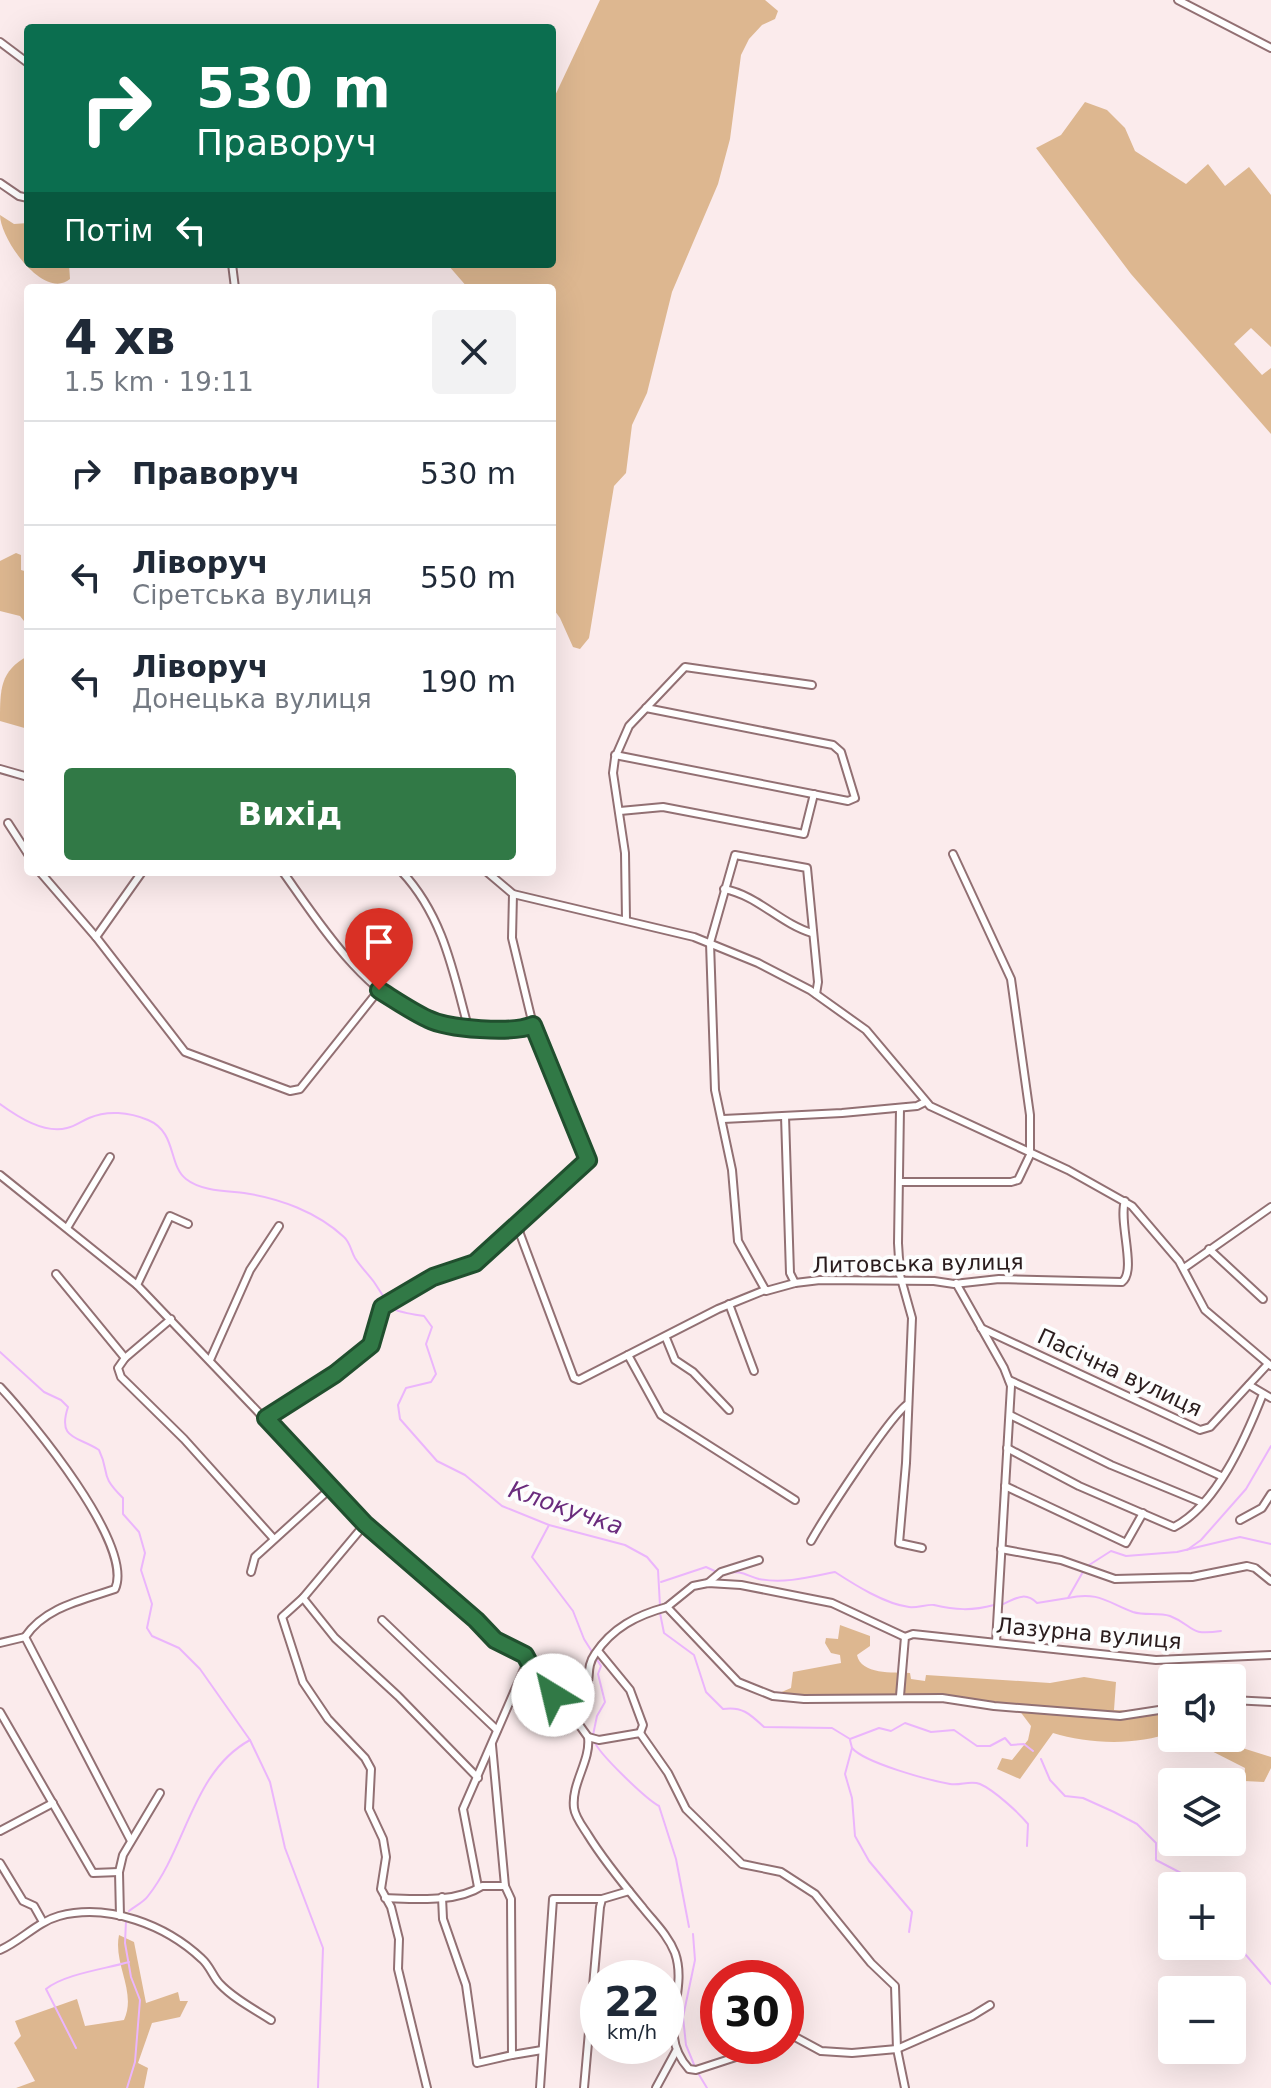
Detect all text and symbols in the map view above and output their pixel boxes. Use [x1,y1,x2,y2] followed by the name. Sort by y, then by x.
[196,55,391,120] text: 530 m
[64,56,168,160] icon: right
[196,122,377,163] text: Праворуч
[169,208,213,252] icon: left
[64,213,153,248] text: Потім
[64,309,175,365] text: 4 хв
[432,310,516,394] button: close
[64,367,254,397] text: 1.5 km · 19:11
[64,451,108,495] icon: right
[132,456,300,491] text: Праворуч
[420,456,516,491] text: 530 m
[132,545,268,580] text: Ліворуч
[64,555,108,599] icon: left
[420,560,516,595] text: 550 m
[132,580,372,610] text: Сіретська вулиця
[132,649,268,684] text: Ліворуч
[64,659,108,703] icon: left
[420,664,516,699] text: 190 m
[132,684,372,714] text: Донецька вулиця
[64,768,516,860] button: Вихід
[345,908,413,990] pin
[357,920,401,964] icon: arrive
[812,1249,1024,1278] street label: Литовська вулиця
[1034,1323,1206,1422] street label: Пасічна вулиця
[505,1475,627,1541] water label: Клокучка
[995,1613,1183,1654] street label: Лазурна вулиця
[511,1653,595,1737] position arrow
[1158,1664,1246,2064] map controls
[1158,1664,1246,1752] button: sound
[1158,1768,1246,1856] button: layers
[1158,1872,1246,1960] button: +
[700,1960,804,2064] speed limit sign: 30
[1158,1976,1246,2064] button: −
[604,1979,660,2025] text: 22
[607,2020,657,2044] text: km/h

